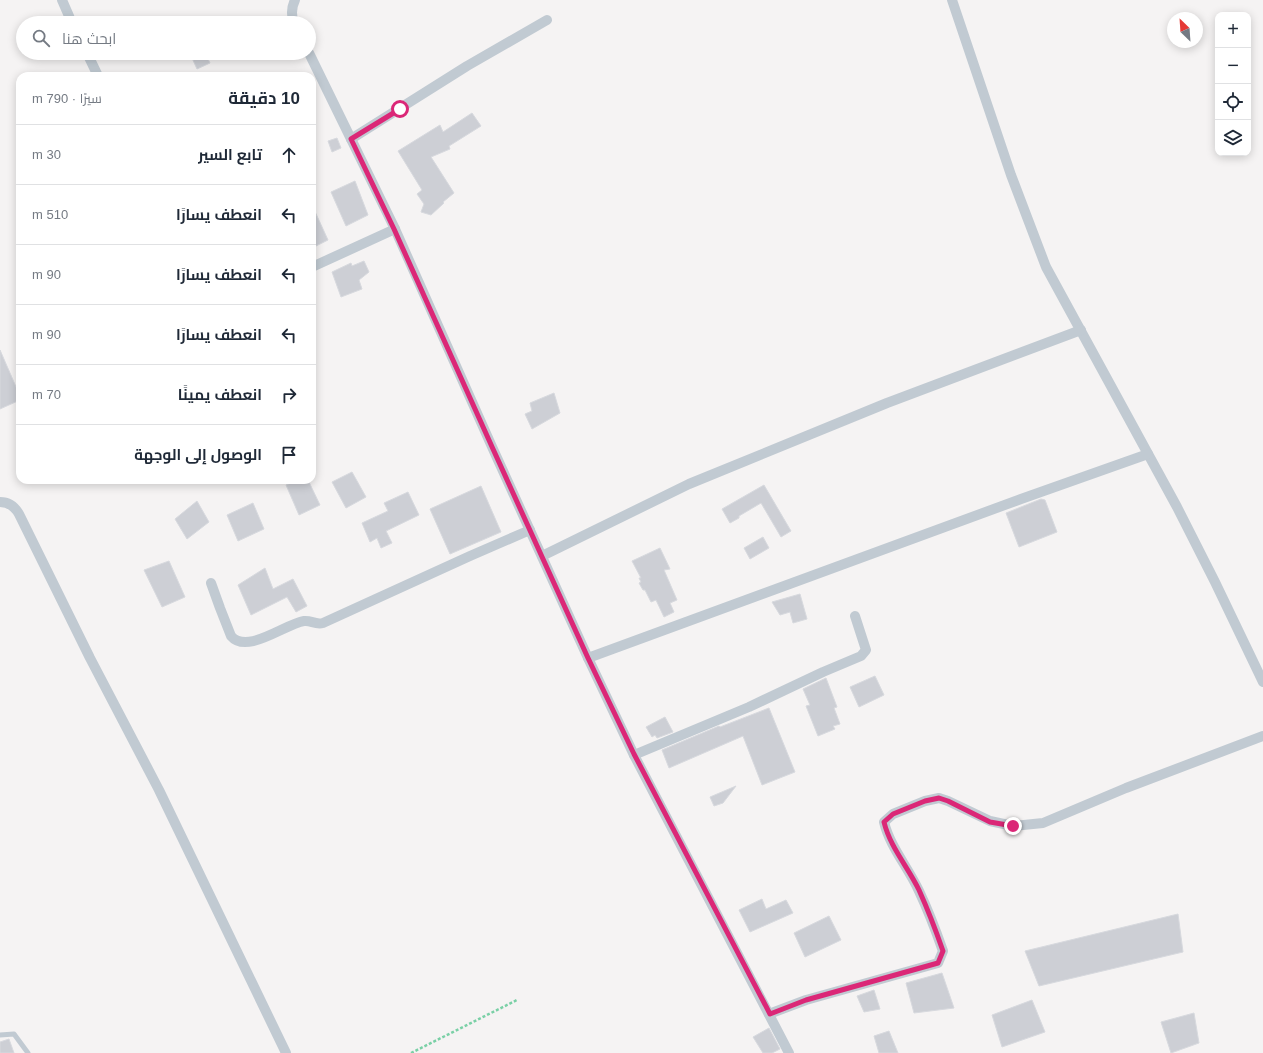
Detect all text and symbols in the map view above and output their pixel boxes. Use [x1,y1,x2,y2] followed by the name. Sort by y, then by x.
[1167,12,1203,48] north arrow
[1215,12,1251,156] map controls
[1215,12,1251,48] button: +
[16,16,316,60] search box
[30,27,52,49] icon: search
[62,30,116,47] text: ابحث هنا
[1215,48,1251,84] button: −
[1215,84,1251,120] button: locate
[228,89,300,108] text: 10 دقيقة
[32,91,102,106] text: سيرًا · 790 m
[391,100,409,118] route start
[1215,120,1251,156] button: layers
[278,144,300,166] icon: ahead
[198,146,262,163] text: تابع السير
[32,147,61,162] text: 30 m
[278,204,300,226] icon: left
[176,206,262,223] text: انعطف يسارًا
[32,207,68,222] text: 510 m
[278,264,300,286] icon: left
[176,266,262,283] text: انعطف يسارًا
[32,267,61,282] text: 90 m
[278,324,300,346] icon: left
[176,326,262,343] text: انعطف يسارًا
[32,327,61,342] text: 90 m
[278,384,300,406] icon: right
[178,386,262,403] text: انعطف يمينًا
[32,387,61,402] text: 70 m
[278,444,300,466] icon: arrive
[134,446,262,463] text: الوصول إلى الوجهة
[1004,817,1022,835] route end

